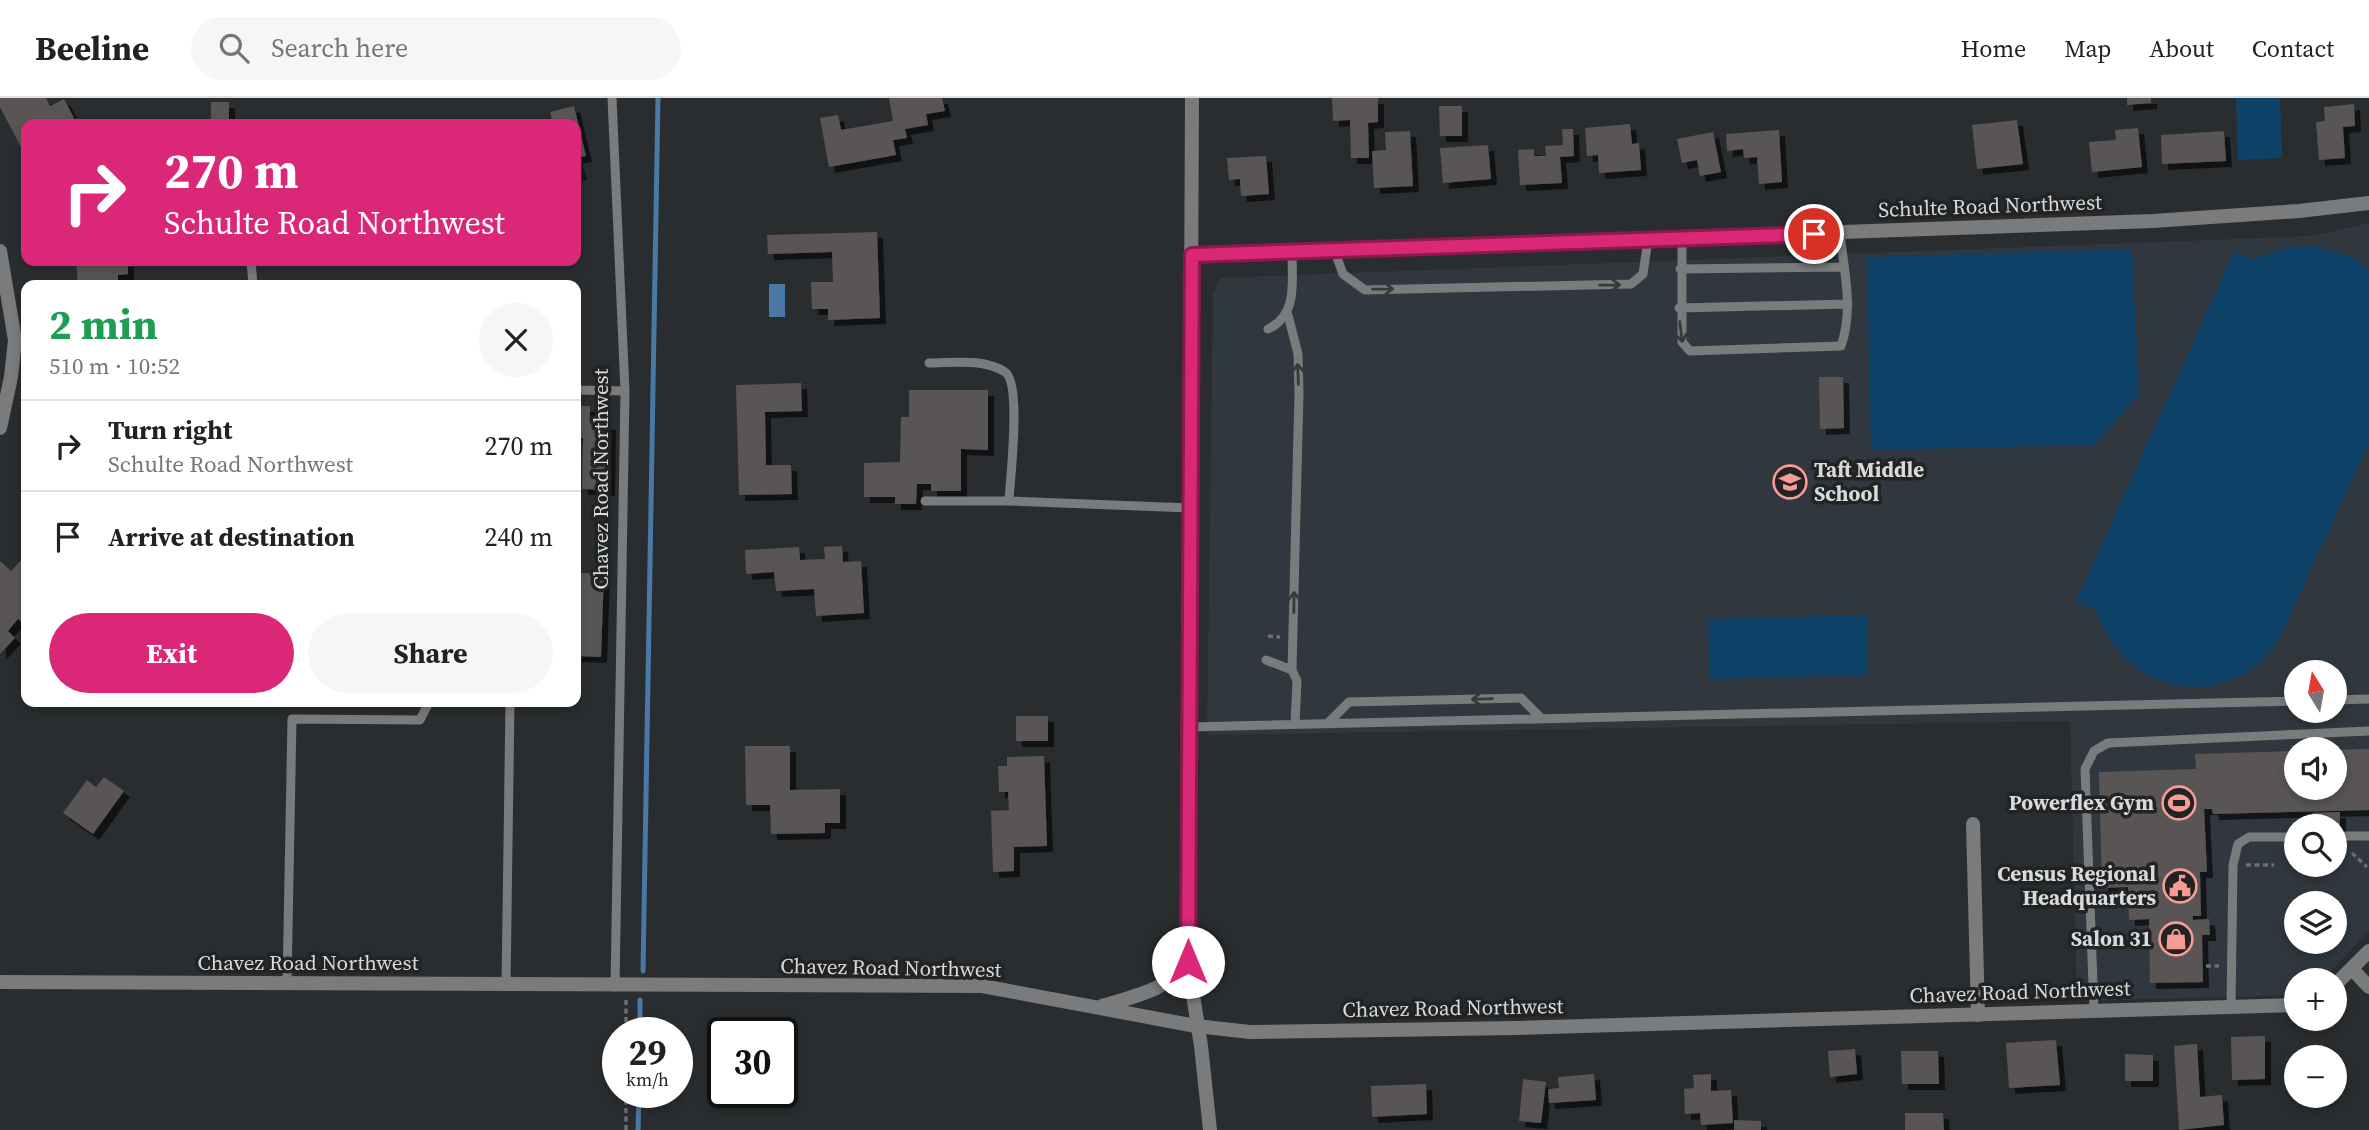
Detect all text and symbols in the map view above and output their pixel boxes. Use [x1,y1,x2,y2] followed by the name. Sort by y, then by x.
[191,17,681,80] search box
[35,26,149,71] text: Beeline
[215,29,253,67] icon: search
[271,30,408,66] text: Search here
[1961,32,2026,65] text: Home
[2064,32,2111,65] text: Map
[2149,32,2214,65] text: About
[2252,32,2334,65] text: Contact
[164,137,299,204] text: 270 m
[49,147,140,238] icon: right
[1878,187,2102,224] street label: Schulte Road Northwest
[164,201,505,245] text: Schulte Road Northwest
[1784,204,1844,264] pin
[1795,215,1833,253] icon: arrive
[1598,278,1621,291] one-way arrow
[1371,283,1394,296] one-way arrow
[49,295,158,353] text: 2 min
[479,303,553,377] button: close
[1675,320,1688,342] one-way arrow
[49,350,180,382] text: 510 m · 10:52
[1292,363,1305,386] one-way arrow
[586,368,615,590] street label: Chavez Road Northwest
[108,412,232,448] text: Turn right
[49,427,87,465] icon: right
[485,428,553,464] text: 270 m
[108,448,353,480] text: Schulte Road Northwest
[1814,455,1924,508] place label: Taft Middle School
[1771,463,1809,501] school or university icon: Taft Middle School
[49,518,87,556] icon: arrive
[108,519,355,555] text: Arrive at destination
[485,519,553,555] text: 240 m
[1287,590,1300,613] one-way arrow
[49,613,294,693] button: Exit
[308,613,553,693] button: Share
[2284,660,2347,723] north arrow
[2284,660,2347,1108] map controls
[1470,692,1493,705] one-way arrow
[2284,737,2347,800] button: sound
[2160,784,2198,822] sports icon: Powerflex Gym
[2009,788,2154,817] place label: Powerflex Gym
[2284,814,2347,877] button: search
[1997,859,2156,912] place label: Census Regional Headquarters
[2161,867,2199,905] public building icon: Census Regional Headquarters
[2284,891,2347,954] button: layers
[2157,920,2195,958] shop icon: Salon 31
[2071,924,2152,953] place label: Salon 31
[1151,925,1225,999] position arrow
[197,948,419,977] street label: Chavez Road Northwest
[780,951,1002,984] street label: Chavez Road Northwest
[2284,968,2347,1031] button: +
[1909,973,2131,1010] street label: Chavez Road Northwest
[1342,991,1564,1024] street label: Chavez Road Northwest
[707,1017,798,1108] speed limit sign: 30
[629,1029,666,1077] text: 29
[2284,1045,2347,1108] button: −
[626,1067,669,1092] text: km/h

